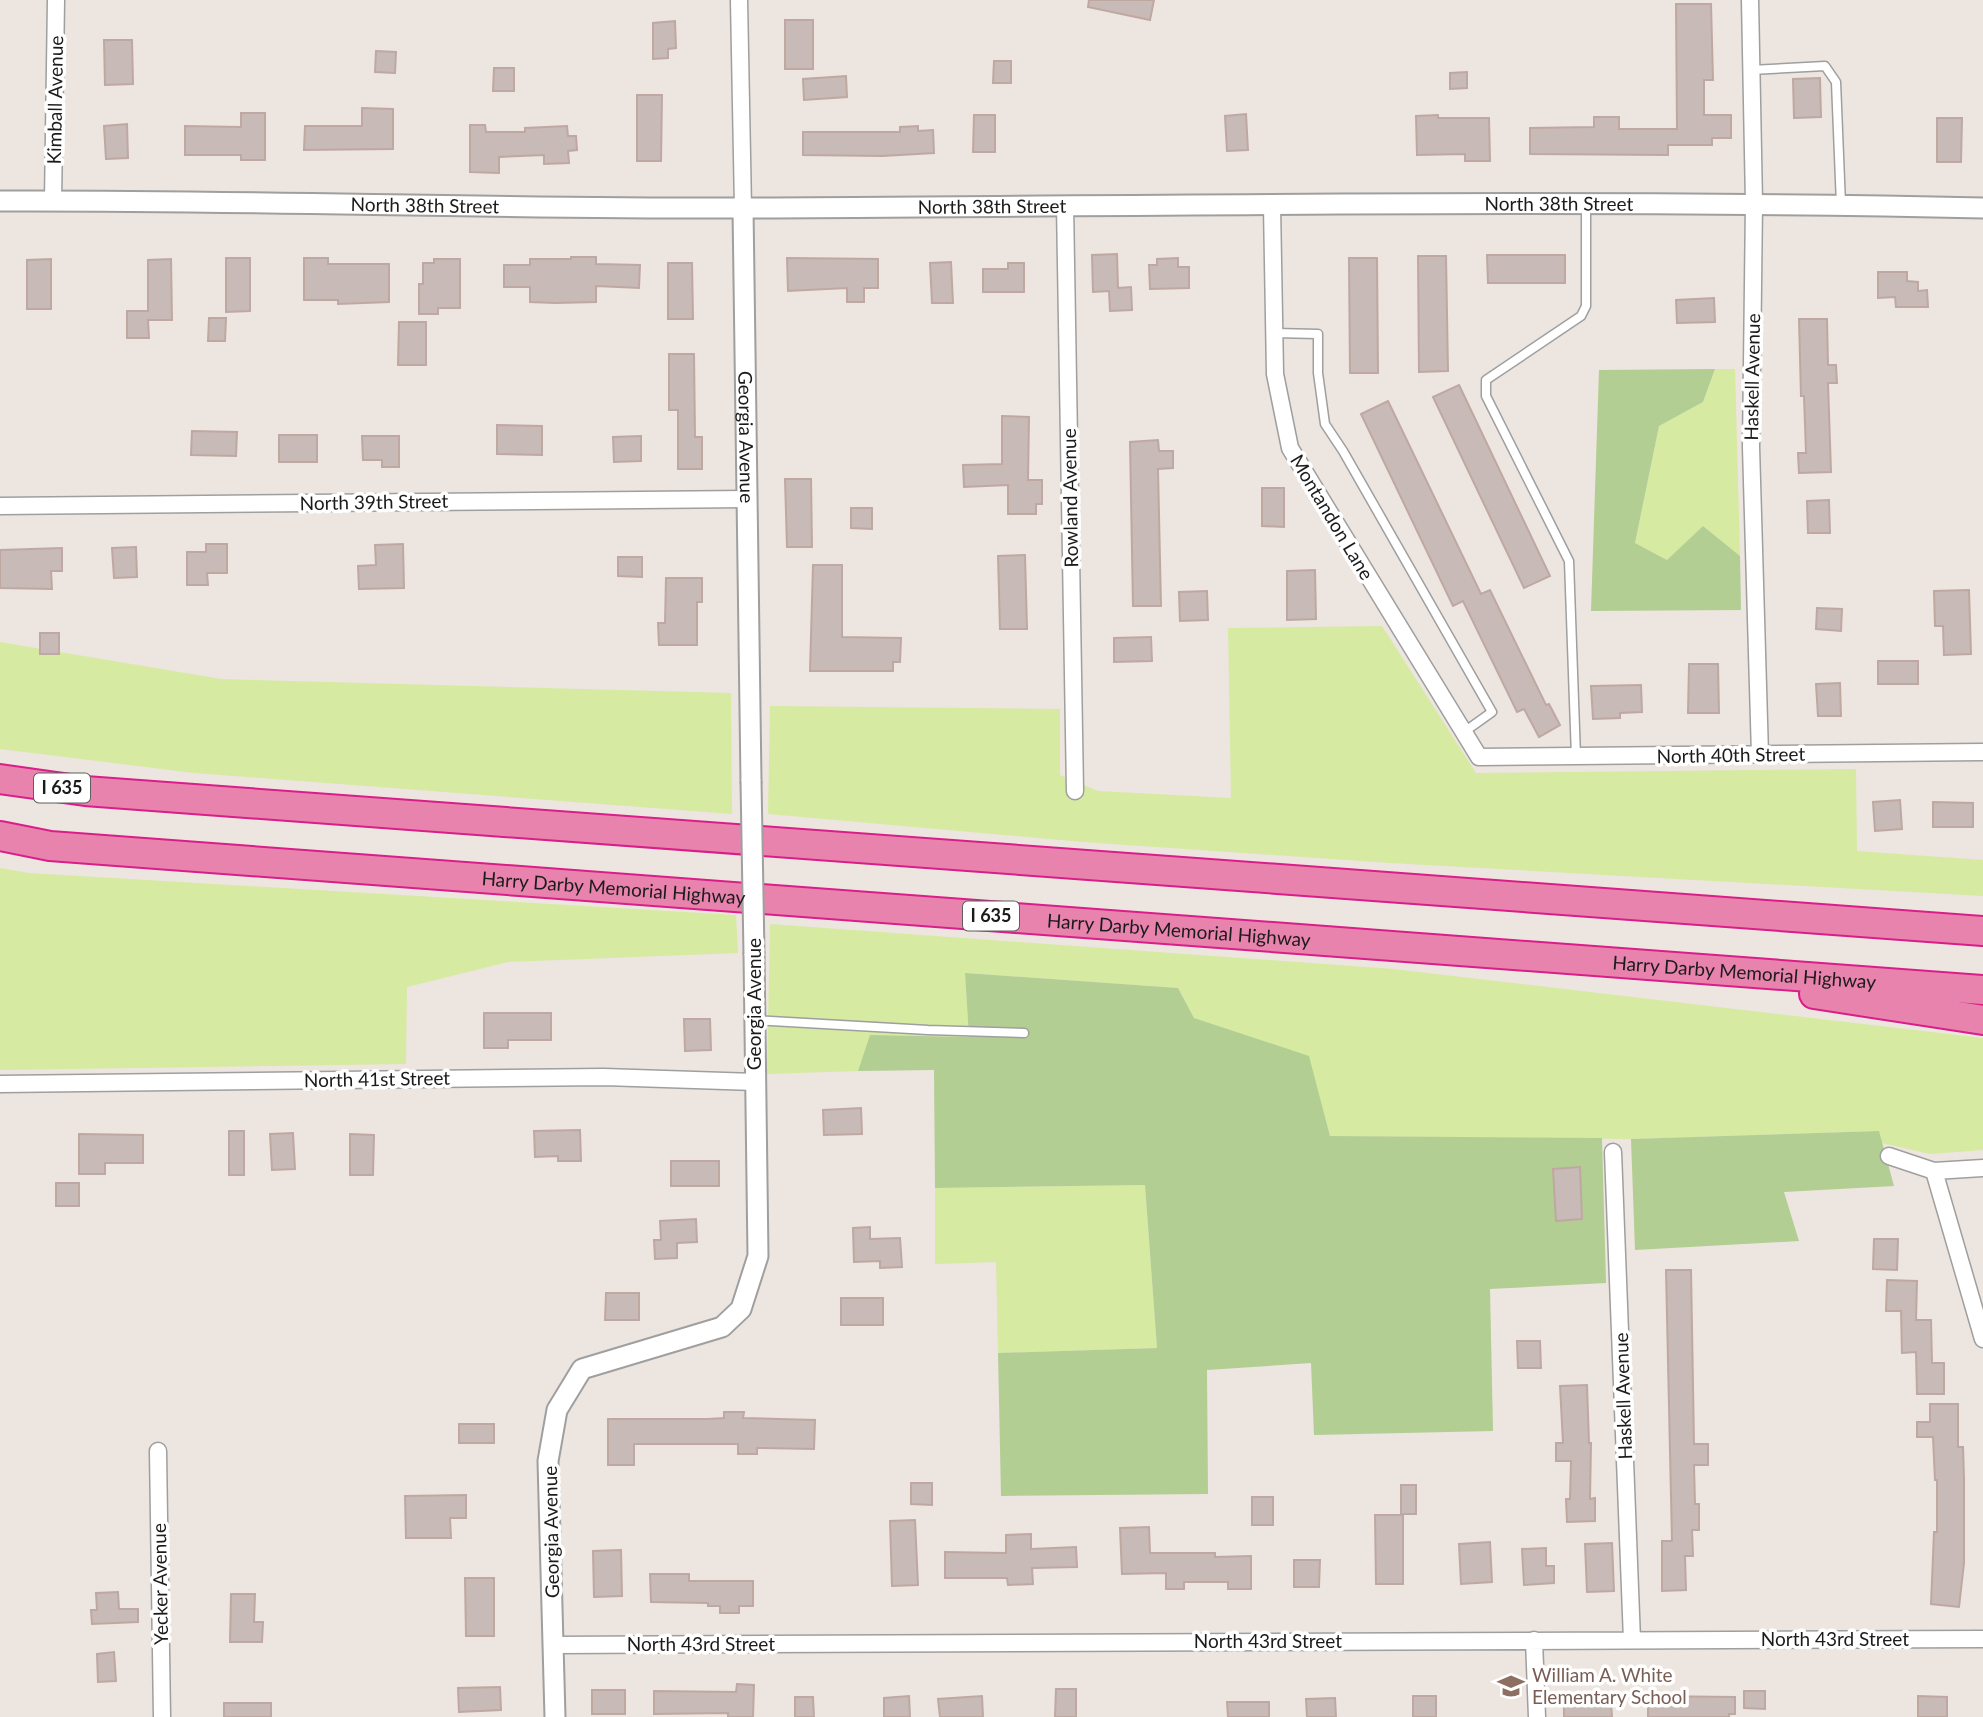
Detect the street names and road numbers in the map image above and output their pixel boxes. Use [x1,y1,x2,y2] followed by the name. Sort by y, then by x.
[42,35,67,165] street label: Kimball Avenue
[350,192,500,217] street label: North 38th Street
[1485,192,1633,215] street label: North 38th Street
[918,194,1067,218] street label: North 38th Street
[1739,313,1764,441] street label: Haskell Avenue
[734,371,759,503] street label: Georgia Avenue
[1057,428,1082,568] street label: Rowland Avenue
[1286,450,1379,584] street label: Montandon Lane
[300,489,449,514] street label: North 39th Street
[1657,742,1806,767] street label: North 40th Street
[34,774,90,802] road number: I 635
[481,866,746,909] street label: Harry Darby Memorial Highway
[963,902,1019,931] road number: I 635
[1046,908,1312,951] street label: Harry Darby Memorial Highway
[742,938,765,1070] street label: Georgia Avenue
[1612,950,1877,993] street label: Harry Darby Memorial Highway
[304,1066,450,1091] street label: North 41st Street
[1609,1332,1636,1460] street label: Haskell Avenue
[538,1466,563,1598] street label: Georgia Avenue
[147,1523,172,1645] street label: Yecker Avenue
[1761,1627,1909,1650] street label: North 43rd Street
[1194,1629,1342,1652] street label: North 43rd Street
[627,1632,775,1655] street label: North 43rd Street

